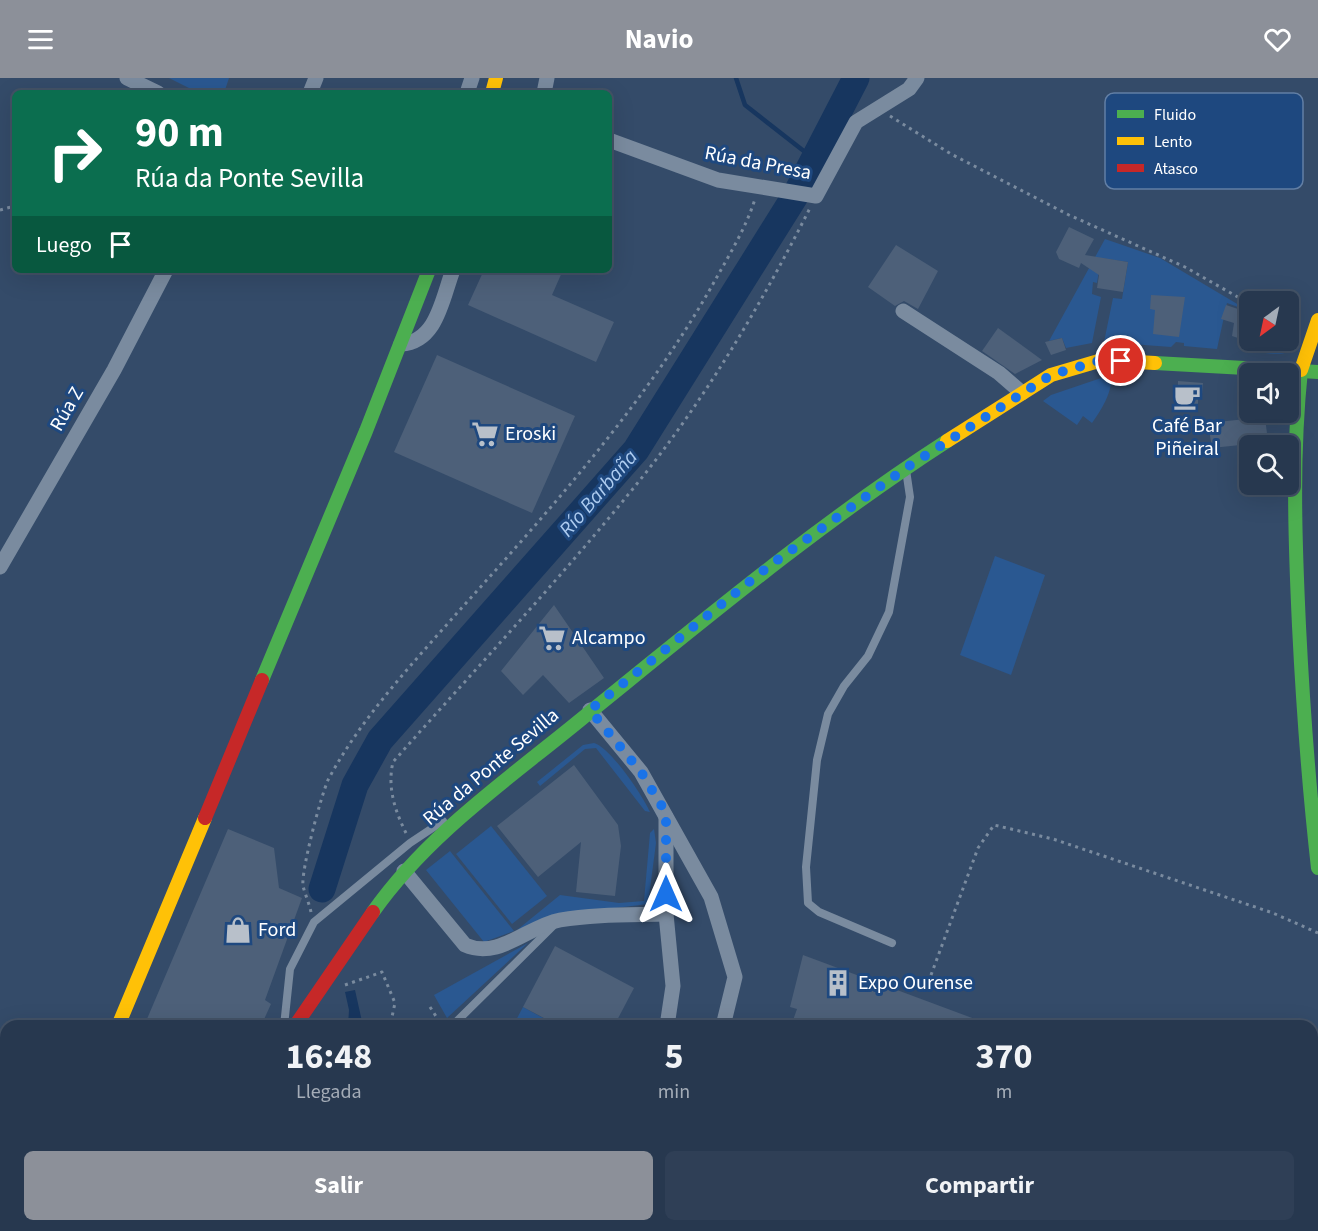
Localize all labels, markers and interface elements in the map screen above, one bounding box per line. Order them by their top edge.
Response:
text: Navio [625,20,693,59]
icon: menu [24,23,57,56]
icon: heart [1261,23,1294,56]
legend [1105,93,1303,189]
text: 90 m [135,103,224,163]
text: Fluido [1154,104,1196,126]
icon: right [36,114,114,192]
text: Lento [1154,131,1192,153]
street label: Rúa da Presa [702,139,814,187]
text: Atasco [1154,158,1198,180]
text: Rúa da Ponte Sevilla [135,159,364,198]
icon: arrive [104,228,137,261]
text: Luego [36,229,92,261]
north arrow [1239,291,1299,351]
map controls [1239,291,1299,495]
pin [1095,335,1146,386]
icon: arrive [1104,344,1137,377]
button: sound [1239,363,1299,423]
street label: Rúa Z [43,382,91,436]
cafe icon: Café Bar Piñeiral [1172,382,1202,412]
place label: Café Bar Piñeiral [1152,412,1222,463]
supermarket icon: Eroski [470,419,500,449]
place label: Eroski [505,420,556,448]
button: search [1239,435,1299,495]
water label: Río Barbaña [552,443,644,543]
supermarket icon: Alcampo [537,623,567,653]
place label: Alcampo [572,624,645,652]
street label: Rúa da Ponte Sevilla [417,702,565,832]
position arrow [634,862,698,926]
shop icon: Ford [223,915,253,945]
place label: Ford [258,916,296,944]
building icon: Expo Ourense [823,968,853,998]
place label: Expo Ourense [858,969,973,997]
text: 16:48 [285,1031,372,1082]
text: 5 [664,1031,683,1082]
text: 370 [976,1031,1033,1082]
text: Llegada [296,1078,362,1106]
text: min [658,1078,690,1106]
text: m [996,1078,1012,1106]
button: Salir [24,1151,653,1220]
button: Compartir [665,1151,1294,1220]

